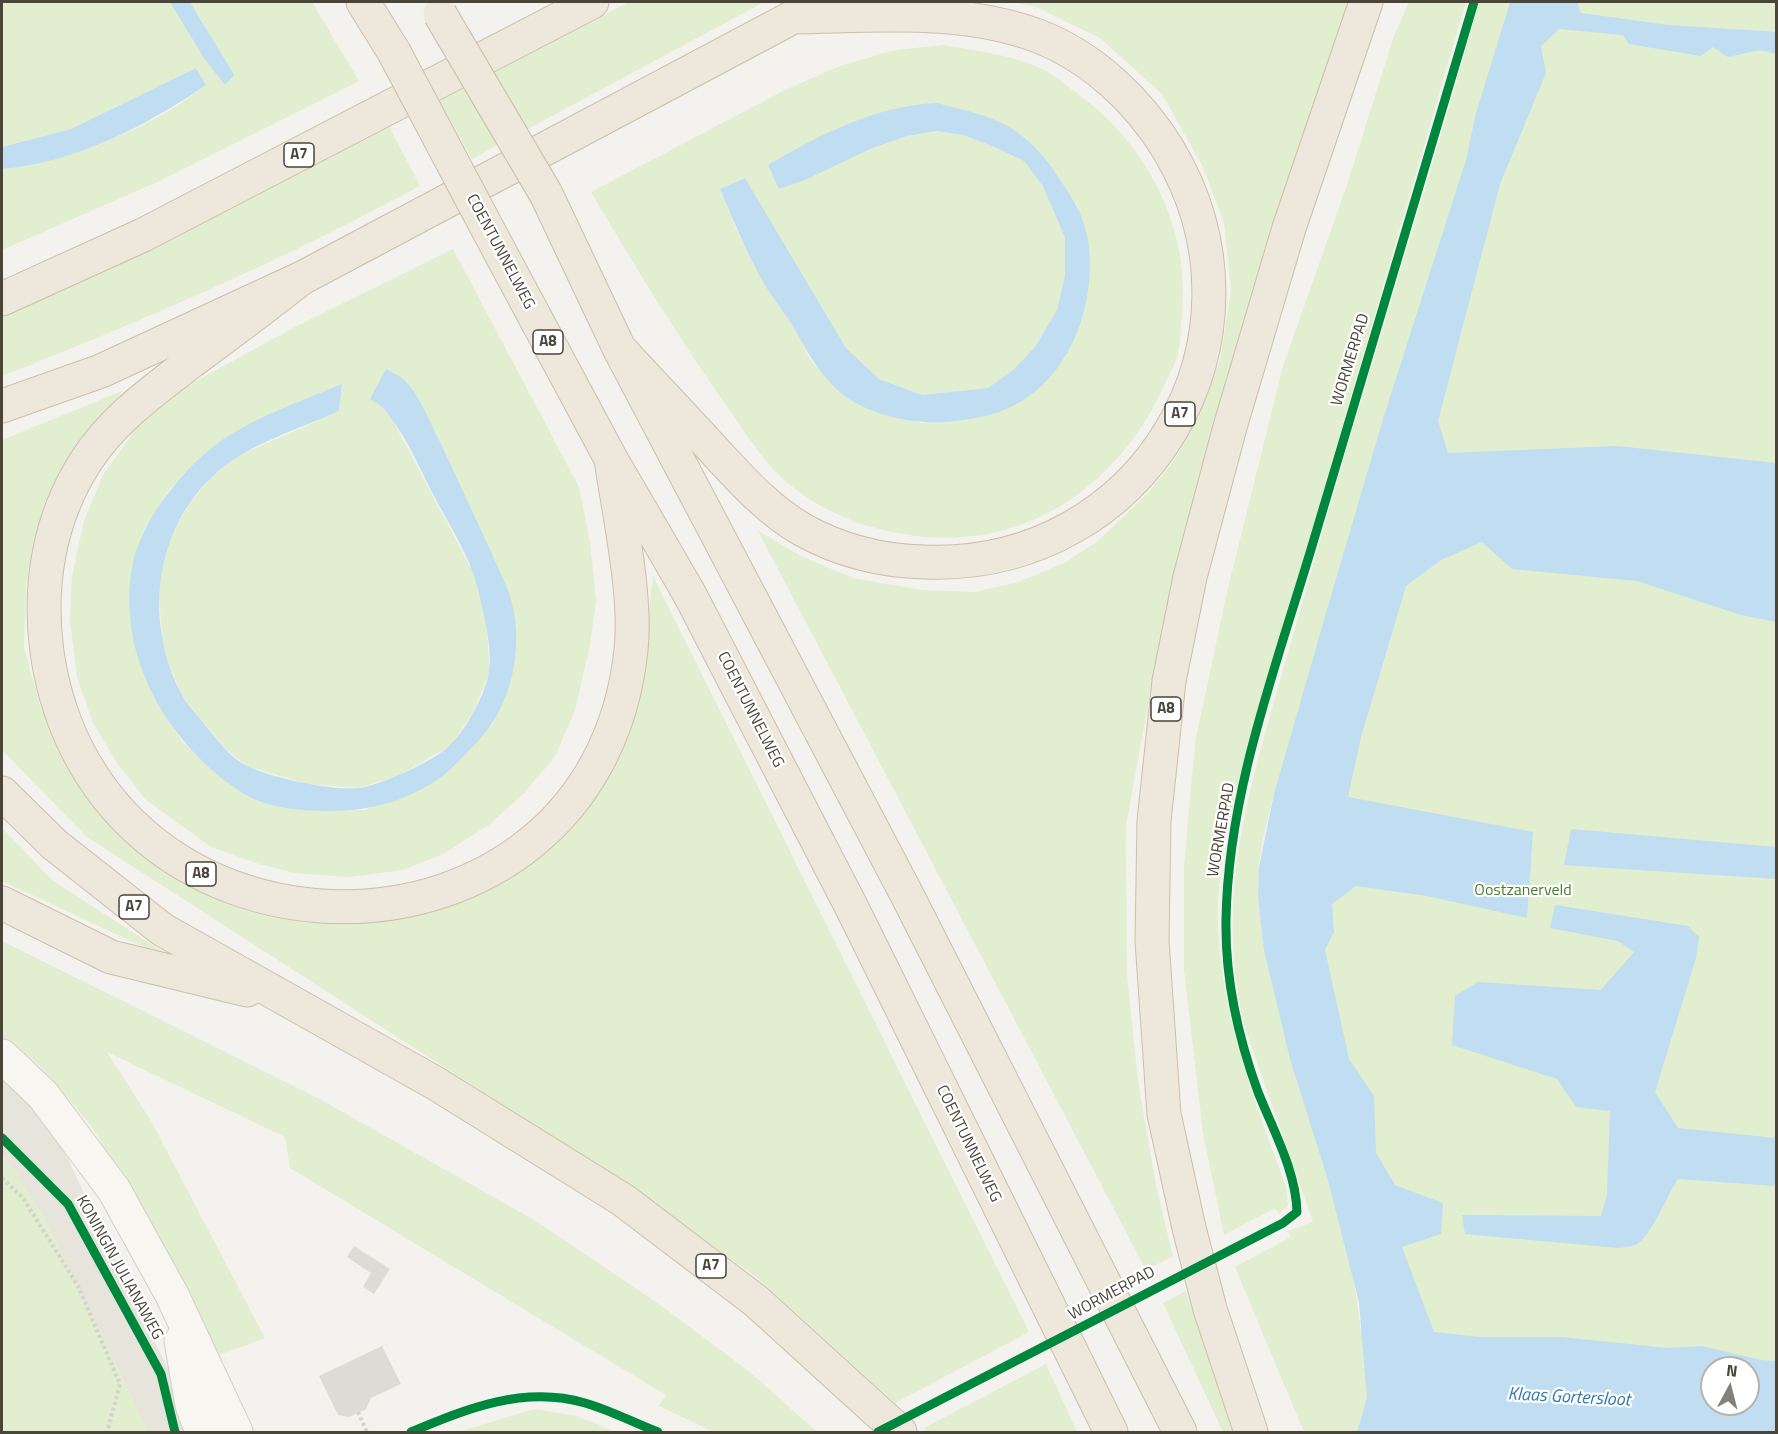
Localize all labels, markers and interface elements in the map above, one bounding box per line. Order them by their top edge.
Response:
road number: A7 [284,143,314,167]
street label: COENTUNNELWEG [462,191,538,313]
street label: WORMERPAD [1328,311,1374,409]
road number: A8 [533,330,563,354]
road number: A7 [1165,402,1195,426]
street label: COENTUNNELWEG [712,649,788,771]
road number: A8 [1151,697,1181,721]
street label: WORMERPAD [1204,781,1240,879]
road number: A8 [186,862,216,886]
park label: Oostzanerveld [1474,881,1572,901]
road number: A7 [119,895,149,919]
street label: COENTUNNELWEG [931,1082,1005,1206]
street label: KONINGIN JULIANAWEG [71,1193,167,1343]
road number: A7 [696,1254,726,1278]
street label: WORMERPAD [1065,1263,1159,1325]
north arrow [1700,1356,1760,1416]
text: N [1725,1358,1739,1383]
water label: Klaas Gortersloot [1507,1384,1631,1412]

